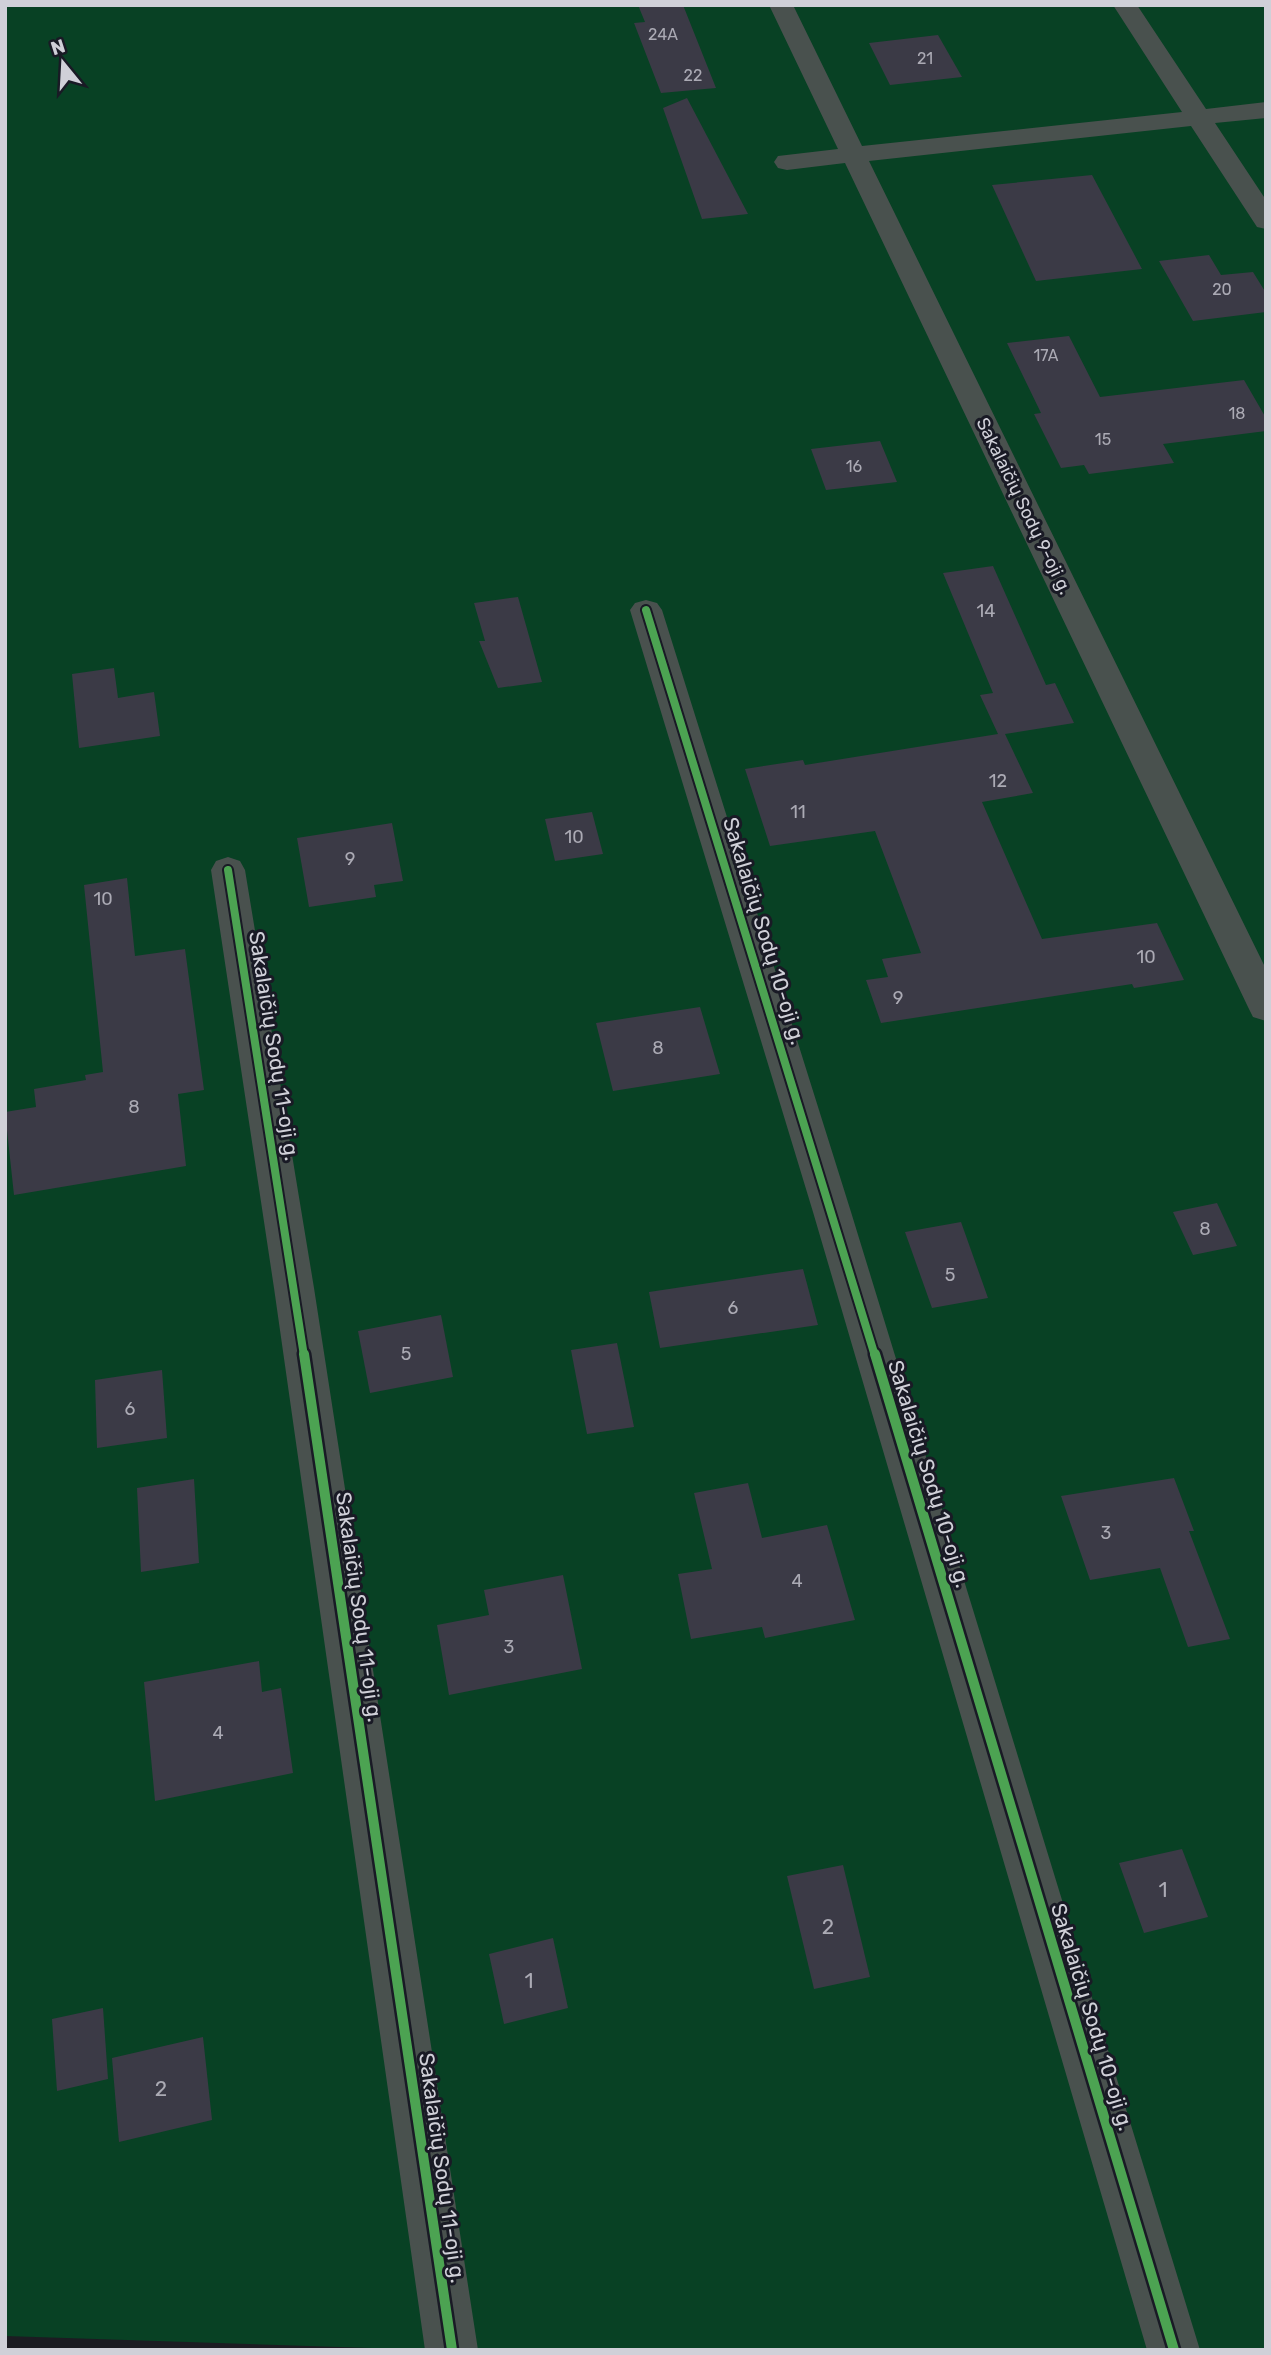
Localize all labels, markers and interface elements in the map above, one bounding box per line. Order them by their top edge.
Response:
house number: 24A [648,25,678,44]
north arrow [28,28,98,98]
text: N [48,34,68,60]
house number: 21 [917,49,933,68]
house number: 22 [684,66,702,85]
house number: 20 [1212,280,1232,299]
house number: 17A [1034,346,1059,365]
house number: 18 [1228,404,1246,423]
street label: Sakalaičių Sodų 9-oji g. [972,414,1076,598]
house number: 15 [1095,430,1111,449]
house number: 16 [846,457,863,476]
house number: 14 [977,600,995,622]
house number: 12 [989,770,1007,792]
house number: 11 [790,801,806,823]
street label: Sakalaičių Sodų 10-oji g. [718,814,811,1048]
house number: 10 [564,826,584,848]
house number: 9 [345,848,355,870]
house number: 10 [93,888,113,910]
street label: Sakalaičių Sodų 11-oji g. [244,929,305,1162]
house number: 10 [1136,946,1156,968]
house number: 9 [893,987,903,1009]
house number: 8 [652,1037,664,1059]
house number: 8 [128,1096,140,1118]
house number: 8 [1199,1218,1211,1240]
house number: 5 [945,1264,955,1286]
house number: 6 [728,1297,739,1319]
house number: 5 [401,1343,411,1365]
street label: Sakalaičių Sodų 10-oji g. [883,1357,976,1591]
house number: 6 [125,1398,136,1420]
street label: Sakalaičių Sodų 11-oji g. [331,1490,388,1724]
house number: 3 [1101,1522,1111,1544]
house number: 4 [791,1570,803,1592]
house number: 3 [504,1636,514,1658]
house number: 4 [212,1722,224,1744]
house number: 1 [1159,1877,1168,1902]
street label: Sakalaičių Sodų 10-oji g. [1046,1900,1139,2134]
house number: 2 [822,1914,834,1939]
house number: 1 [525,1968,534,1993]
street label: Sakalaičių Sodų 11-oji g. [414,2051,471,2285]
house number: 2 [155,2076,167,2101]

